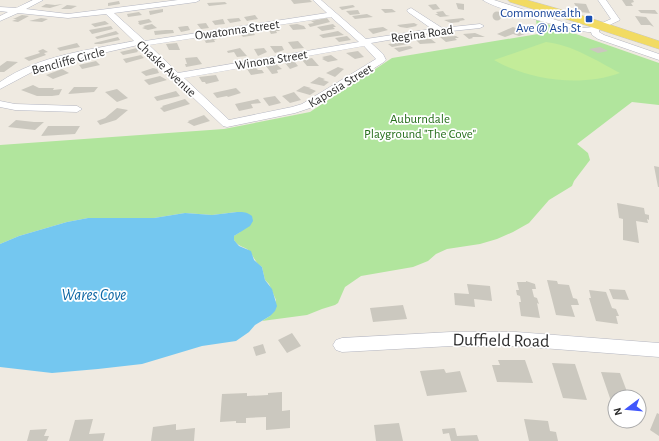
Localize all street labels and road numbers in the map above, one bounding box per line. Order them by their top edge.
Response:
street label: Owatonna Street [194,18,280,43]
street label: Regina Road [390,24,454,45]
street label: Chaske Avenue [134,38,198,100]
street label: Bencliffe Circle [30,45,106,77]
street label: Winona Street [234,48,308,73]
street label: Kaposia Street [306,62,375,111]
street label: Duffield Road [452,331,550,351]

